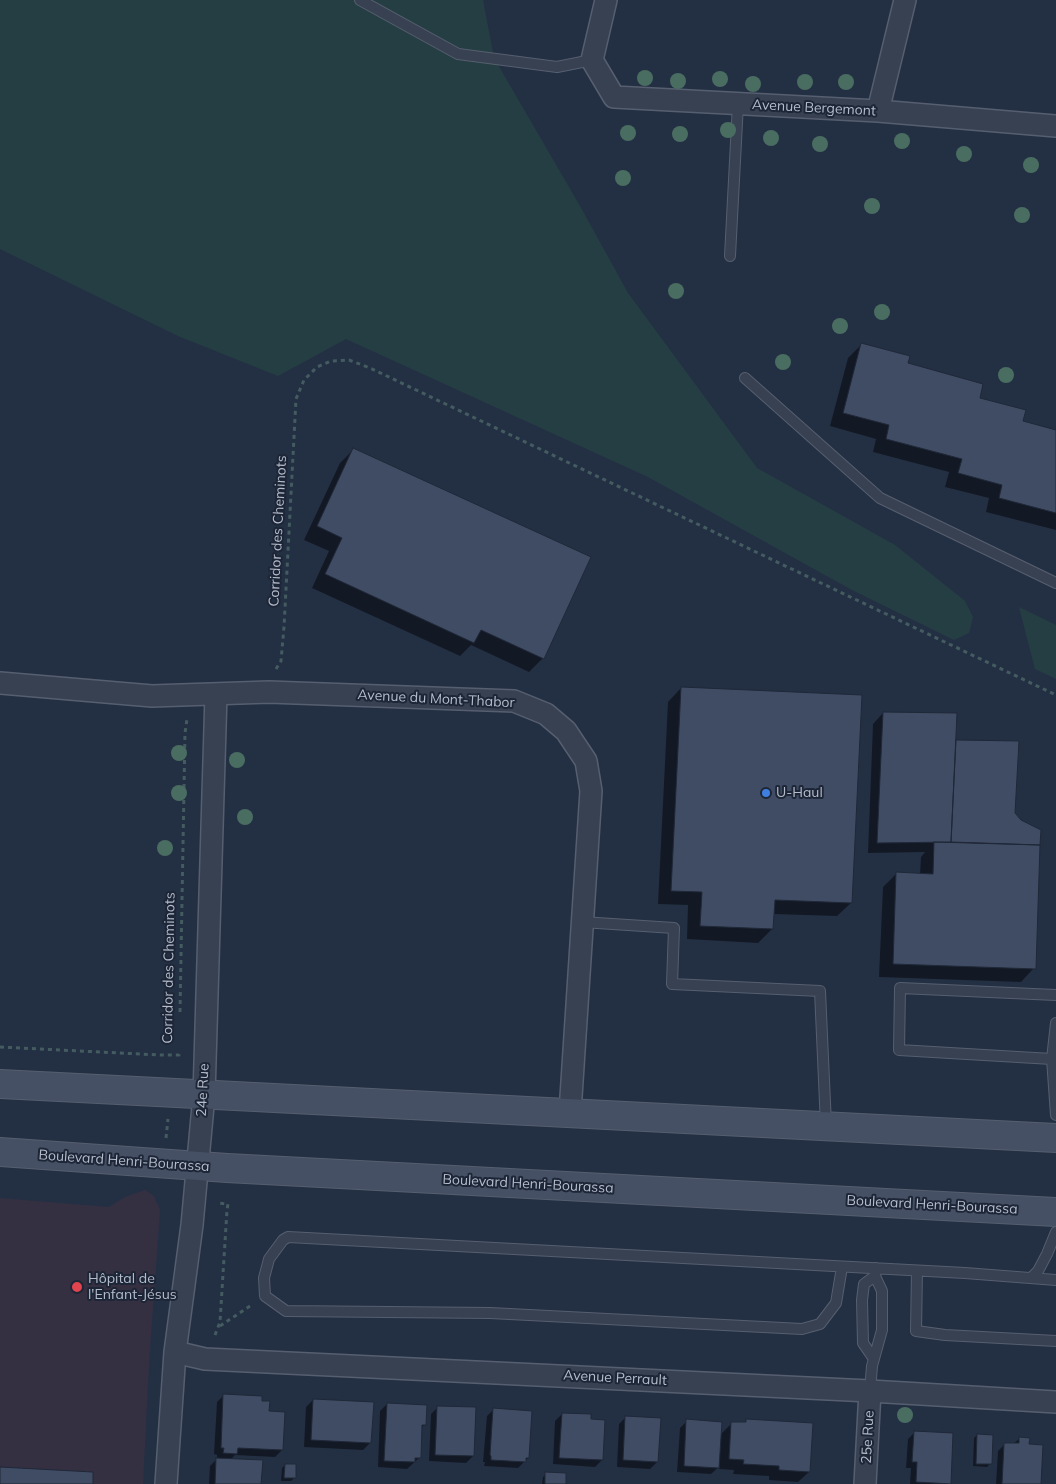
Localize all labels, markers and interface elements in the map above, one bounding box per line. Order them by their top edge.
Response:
street label: Avenue Bergemont [752,96,876,120]
street label: Corridor des Cheminots [266,455,290,607]
street label: Avenue du Mont-Thabor [357,686,515,712]
place label: U-Haul [776,785,823,801]
marker: U-Haul [760,787,772,799]
street label: Corridor des Cheminots [159,892,179,1044]
street label: 24e Rue [193,1063,213,1117]
street label: Boulevard Henri-Bourassa [38,1147,210,1175]
street label: Boulevard Henri-Bourassa [442,1171,614,1197]
street label: Boulevard Henri-Bourassa [846,1192,1018,1218]
place label: Hôpital de l'Enfant-Jésus [88,1271,177,1304]
marker: Hôpital de l'Enfant-Jésus [70,1280,84,1294]
street label: Avenue Perrault [563,1367,667,1389]
street label: 25e Rue [858,1410,878,1464]

